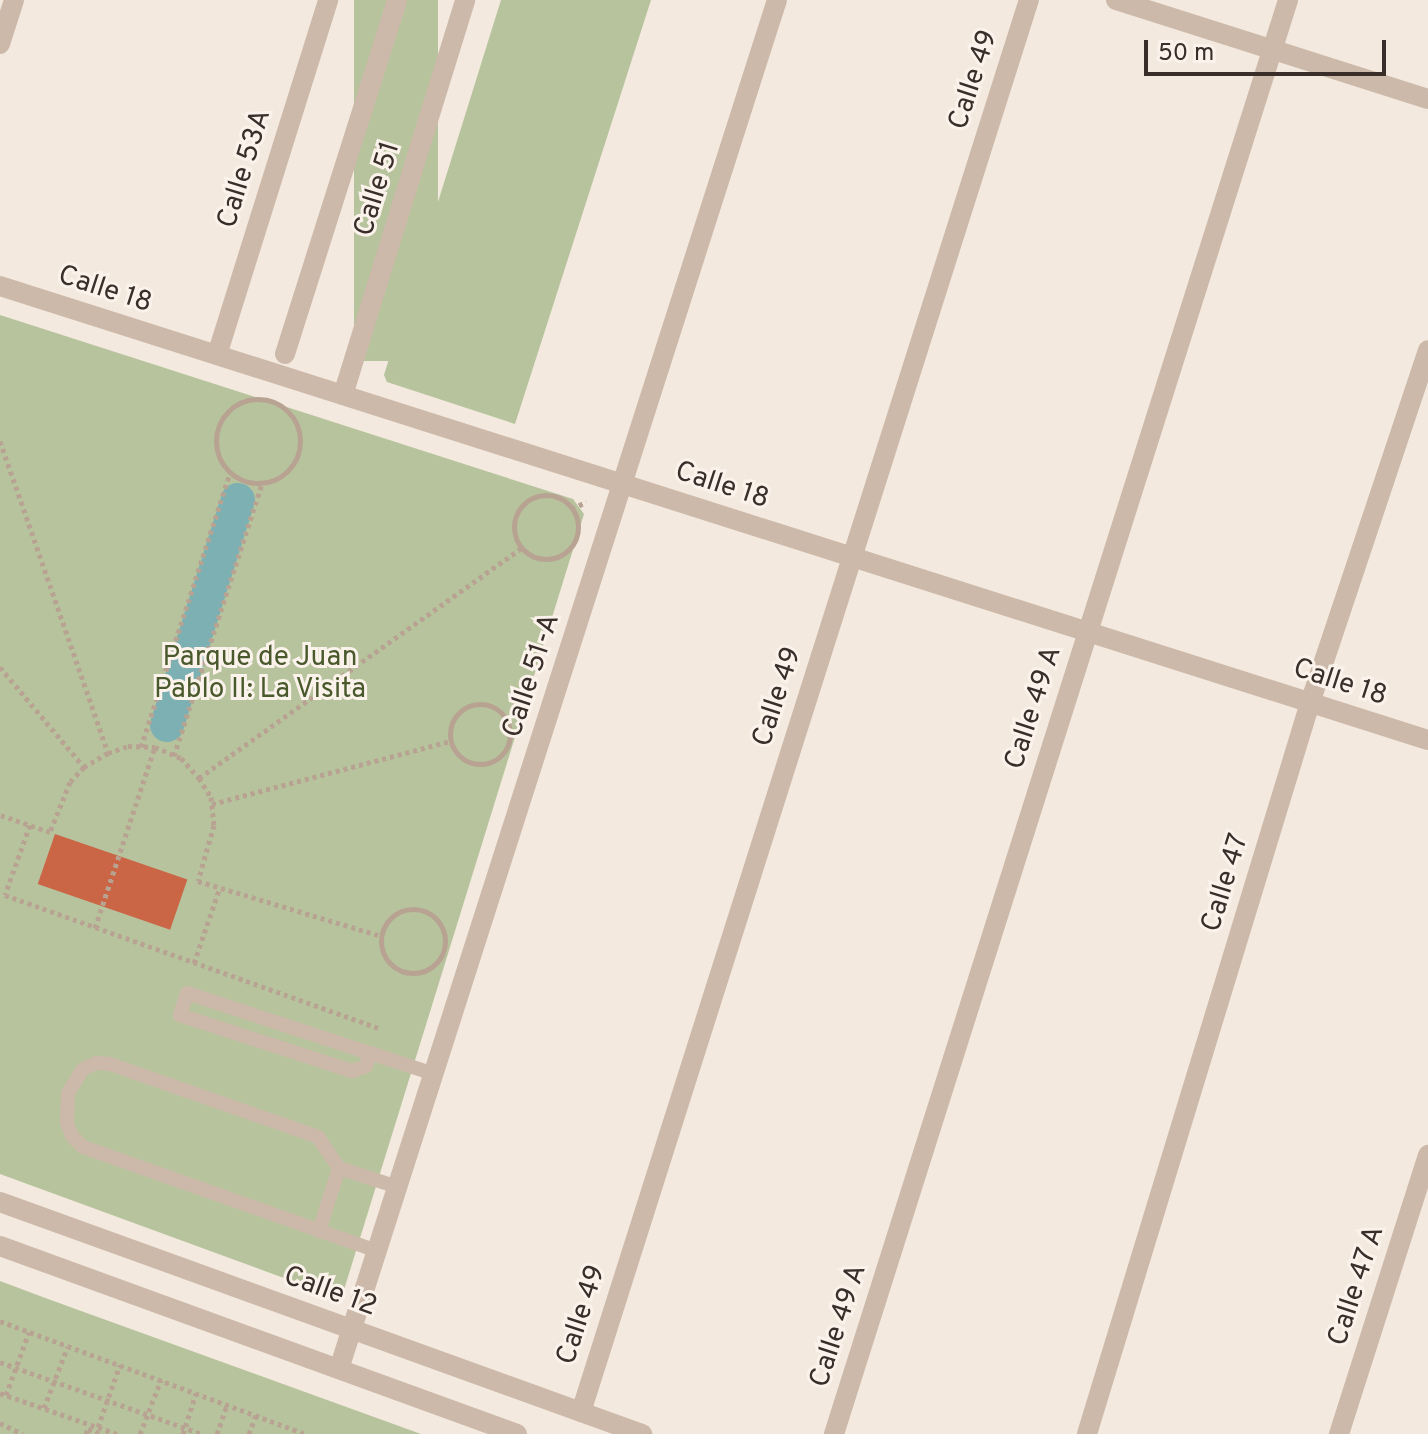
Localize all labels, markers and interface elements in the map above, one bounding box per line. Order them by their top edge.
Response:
scale bar [1148,24,1390,74]
street label: Calle 49 [942,26,1006,134]
text: 50 m [1158,39,1214,69]
street label: Calle 53A [211,106,279,232]
street label: Calle 51 [348,138,408,240]
street label: Calle 18 [54,259,156,321]
street label: Calle 18 [671,455,773,517]
street label: Calle 51-A [496,610,568,742]
park label: Parque de Juan Pablo II: La Visita [153,641,367,707]
street label: Calle 49 A [998,642,1070,774]
street label: Calle 49 [746,643,810,751]
street label: Calle 18 [1289,652,1391,714]
street label: Calle 47 [1195,830,1257,936]
street label: Calle 47 A [1321,1221,1393,1351]
street label: Calle 12 [279,1260,381,1324]
street label: Calle 49 A [803,1260,875,1392]
street label: Calle 49 [550,1261,614,1369]

